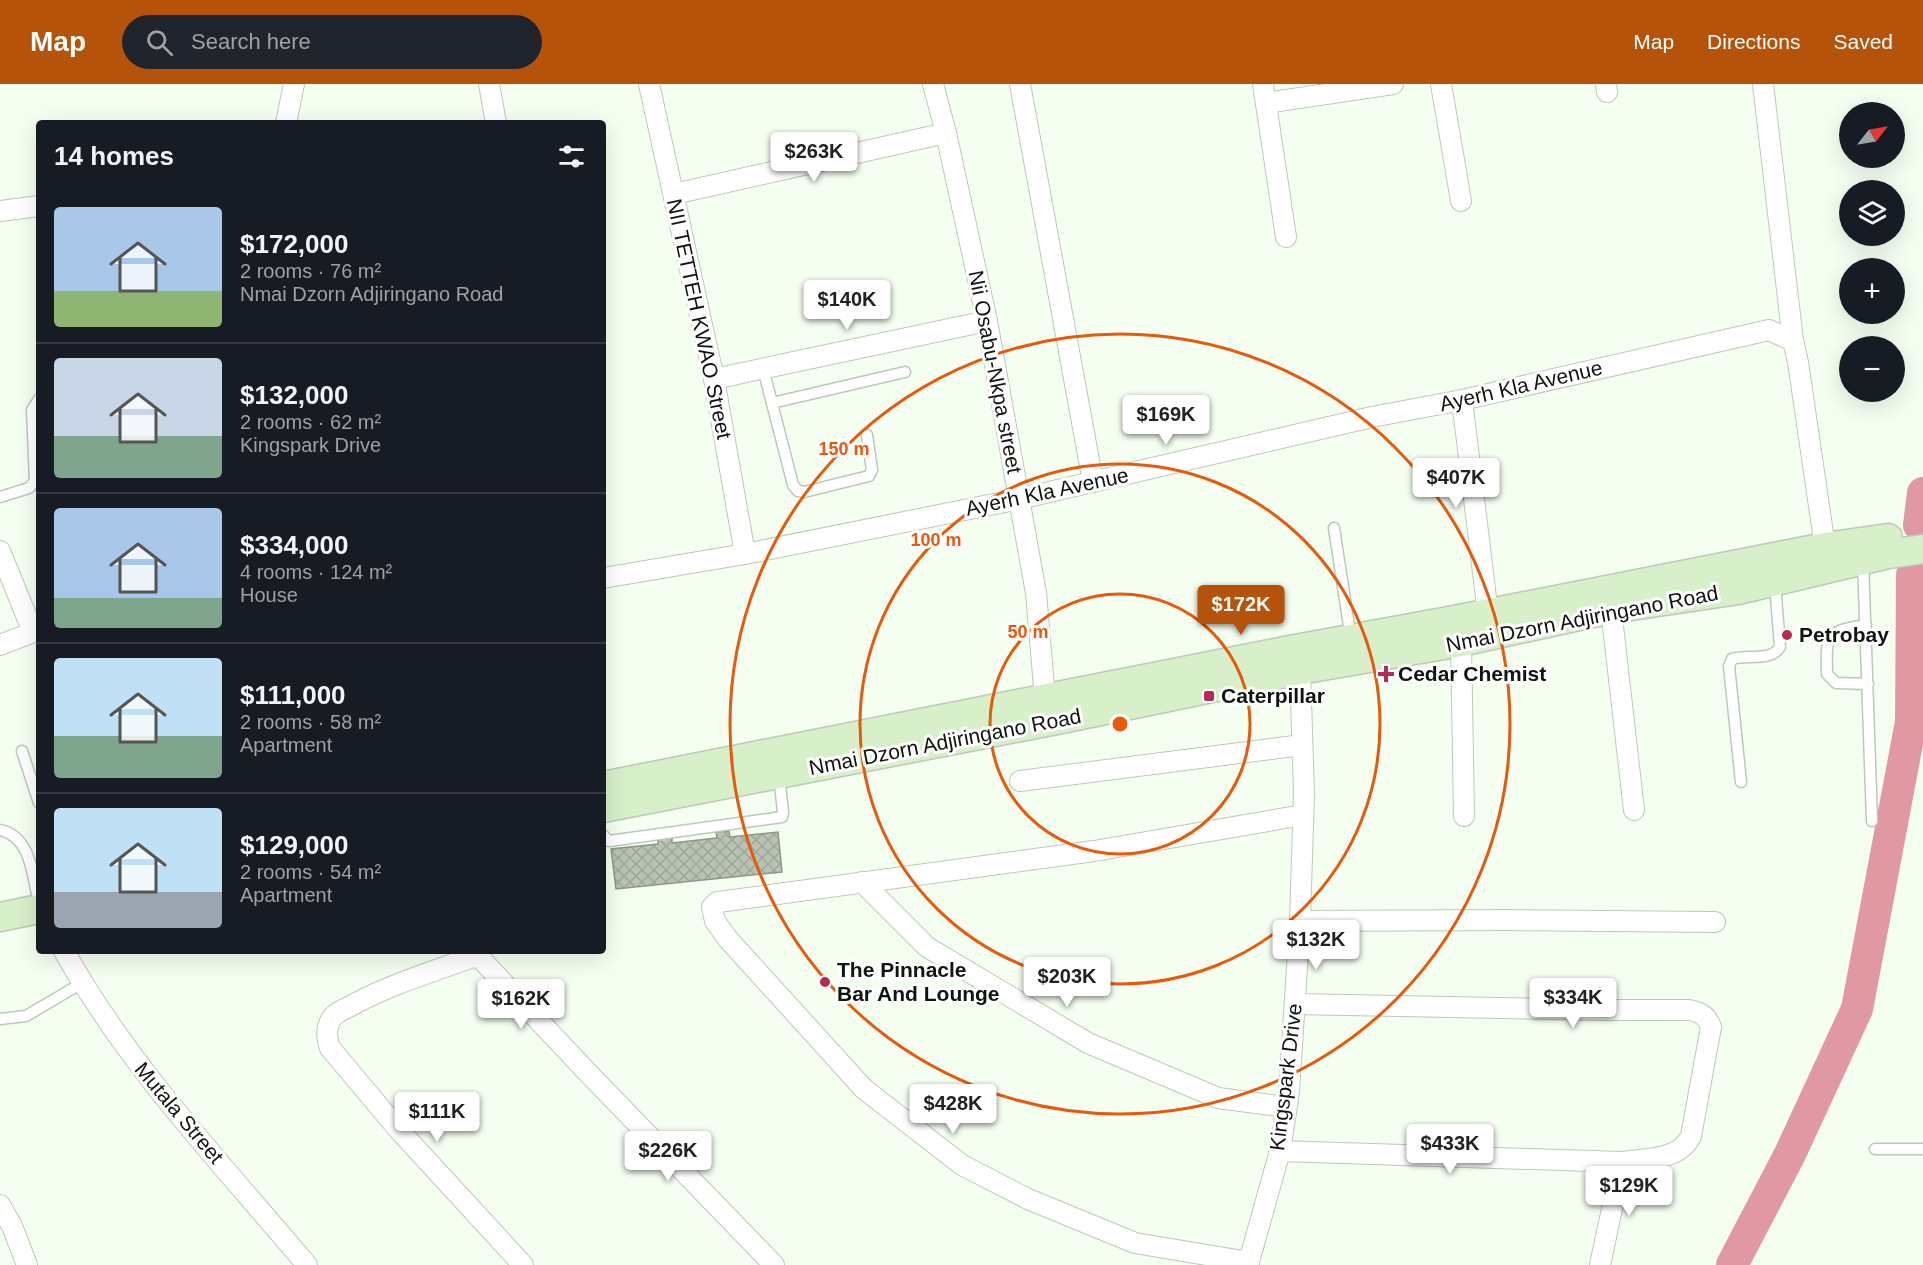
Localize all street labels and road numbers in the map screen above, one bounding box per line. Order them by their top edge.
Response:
street label: NII TETTEH KWAO Street [663,197,736,441]
street label: Nii Osabu-Nkpa street [964,268,1027,476]
street label: Ayerh Kla Avenue [1437,356,1604,415]
street label: Ayerh Kla Avenue [963,463,1131,520]
street label: Nmai Dzorn Adjiringano Road [1444,581,1720,656]
street label: Nmai Dzorn Adjiringano Road [807,704,1083,779]
street label: Kingspark Drive [1265,1002,1306,1152]
street label: Mutala Street [130,1057,228,1168]

